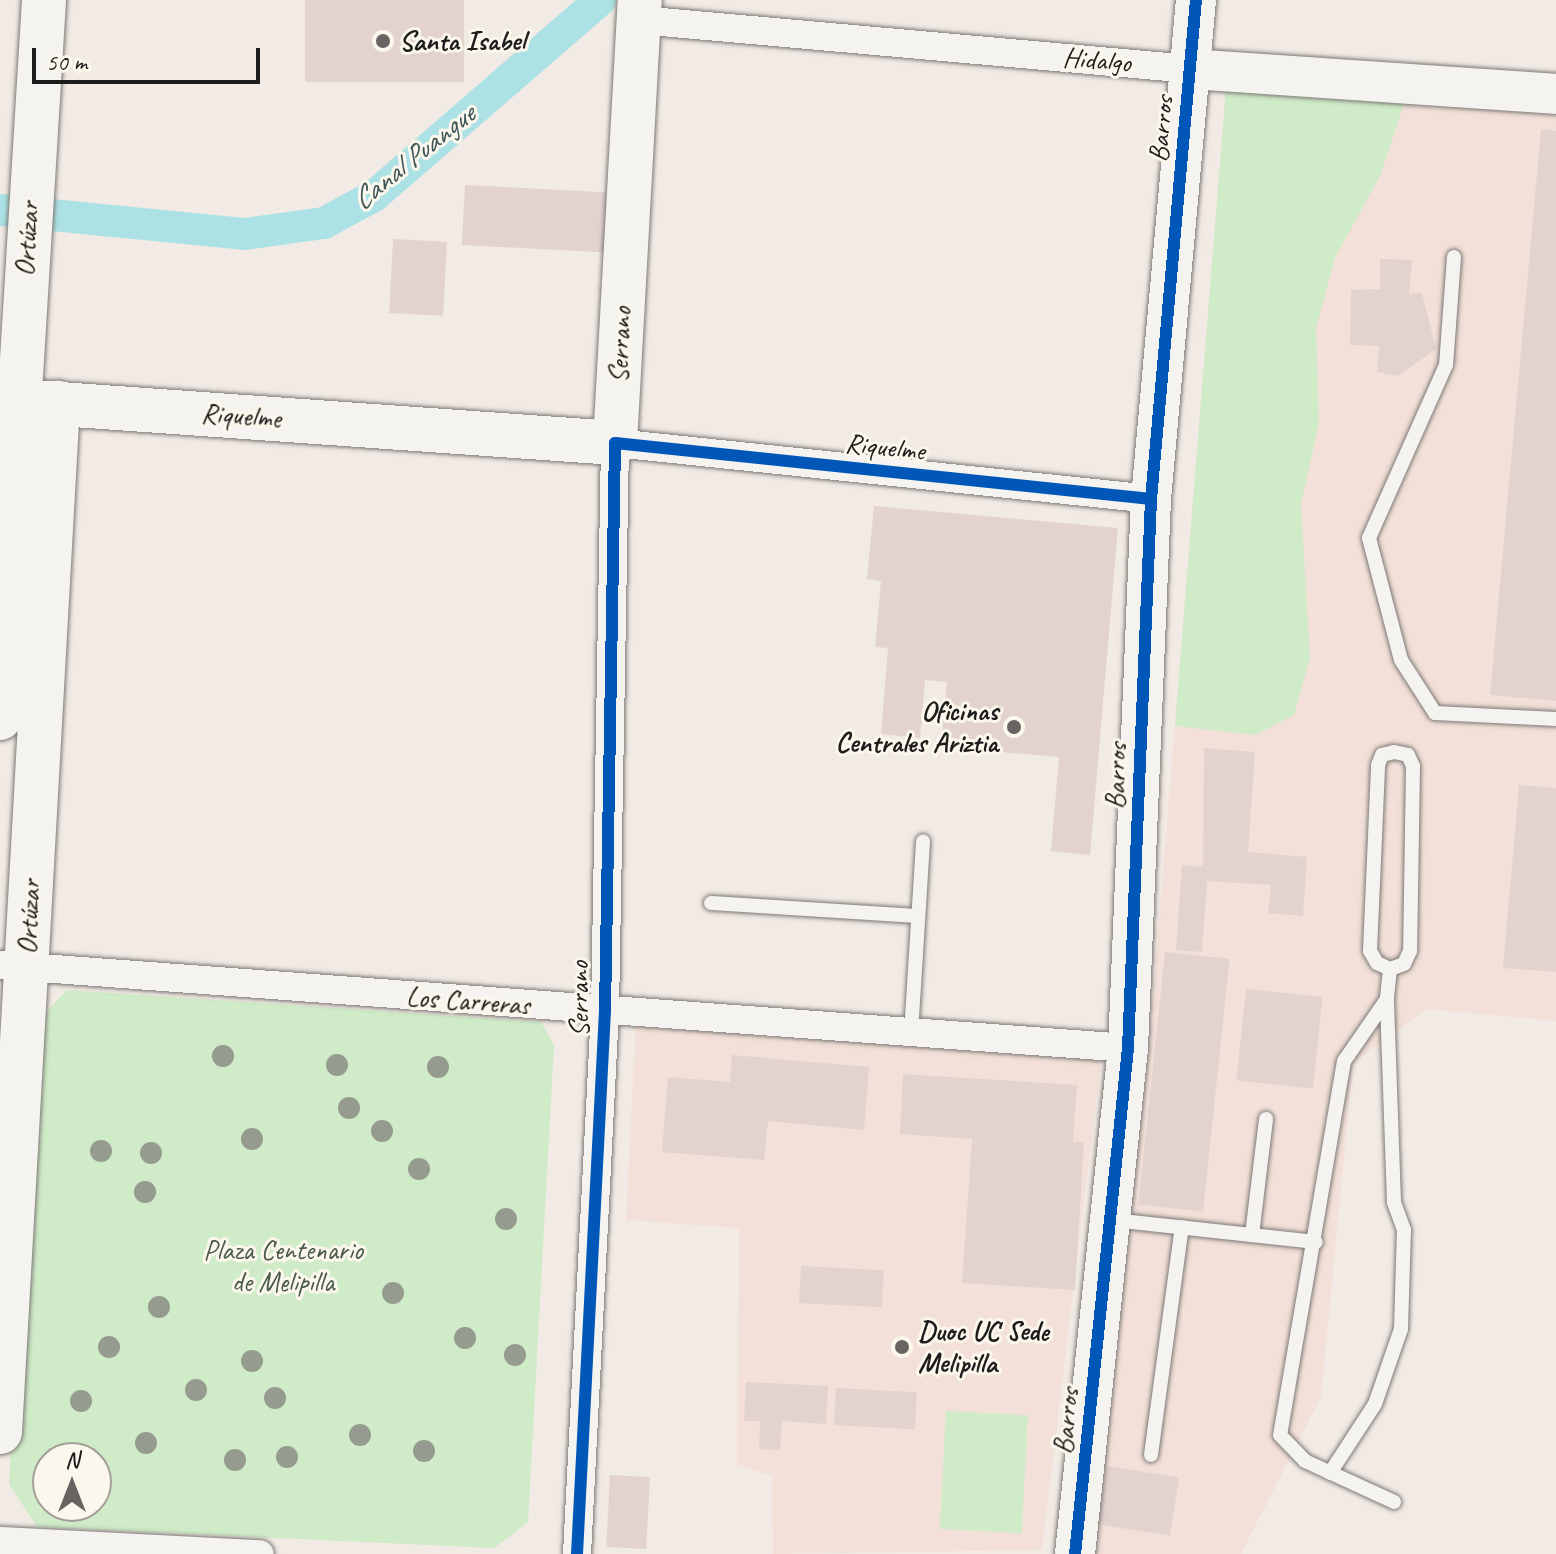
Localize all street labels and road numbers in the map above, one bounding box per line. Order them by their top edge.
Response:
street label: Hidalgo [1062,40,1132,80]
street label: Barros [1141,94,1181,164]
street label: Ortúzar [8,201,46,277]
street label: Serrano [601,306,639,384]
street label: Riquelme [200,396,282,436]
street label: Riquelme [844,426,926,468]
street label: Barros [1098,742,1134,810]
street label: Ortúzar [10,879,48,955]
street label: Serrano [562,961,596,1037]
street label: Los Carreras [405,980,531,1022]
street label: Barros [1046,1386,1086,1456]

